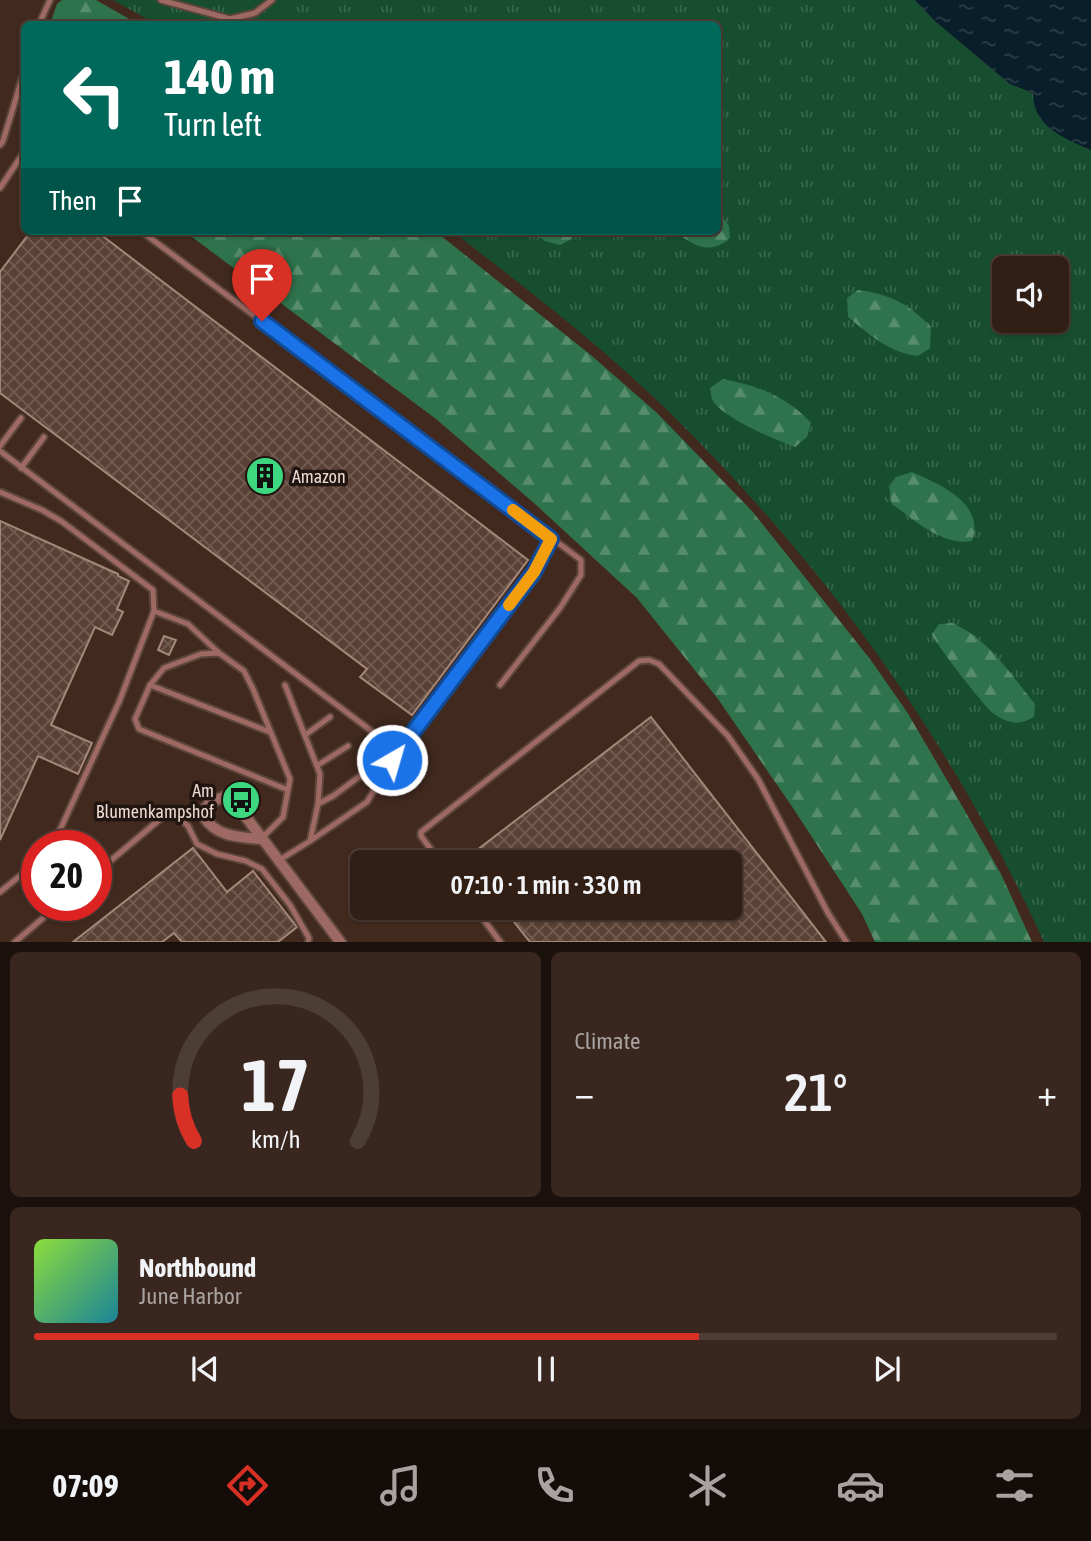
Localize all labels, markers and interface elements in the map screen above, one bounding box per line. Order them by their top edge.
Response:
text: 140 m [164,48,275,104]
icon: left [49,49,140,140]
text: Turn left [164,106,262,143]
icon: arrive [111,182,149,220]
text: Then [49,186,97,216]
pin [232,249,292,321]
map controls [992,256,1069,333]
button: sound [992,256,1069,333]
icon: arrive [243,260,281,298]
building icon: Amazon [244,455,286,497]
place label: Amazon [292,466,346,487]
position arrow [355,723,429,797]
bus stop icon: Am Blumenkampshof [220,779,262,821]
place label: Am Blumenkampshof [96,780,214,822]
speed limit sign: 20 [21,830,112,921]
text: 07:10 · 1 min · 330 m [451,870,641,900]
text: Climate [575,1028,640,1054]
text: 17 [241,1043,309,1126]
text: 21° [784,1062,847,1122]
text: − [575,1071,594,1114]
text: + [1037,1071,1057,1114]
text: km/h [250,1124,300,1152]
text: Northbound [139,1253,256,1283]
text: June Harbor [139,1283,242,1309]
icon: previous [186,1350,224,1388]
icon: pause [527,1350,565,1388]
icon: next [868,1350,906,1388]
icon: directions [223,1461,272,1510]
icon: music [376,1461,425,1510]
icon: phone [530,1461,579,1510]
icon: climate [683,1461,732,1510]
icon: car [836,1461,885,1510]
icon: filters [990,1461,1039,1510]
text: 07:09 [52,1467,119,1504]

